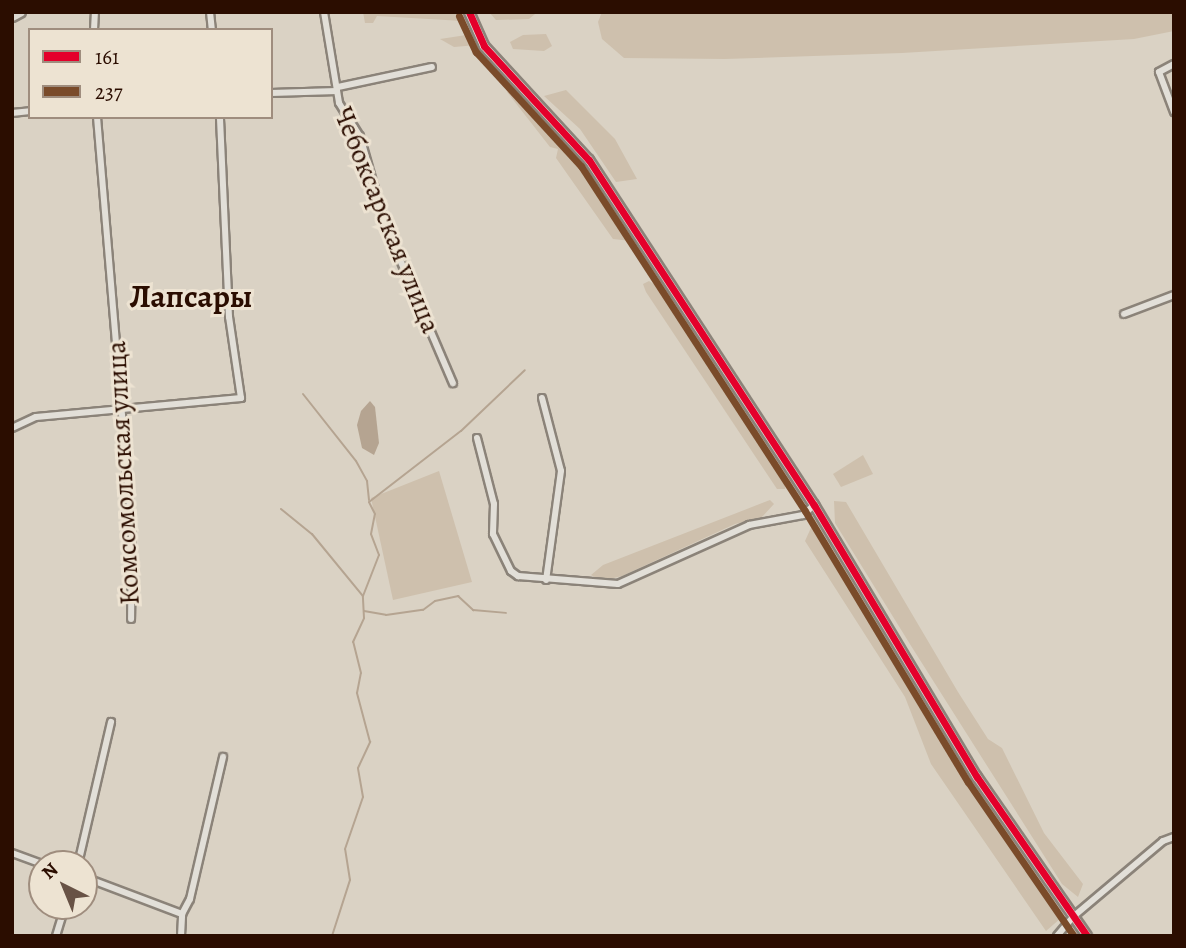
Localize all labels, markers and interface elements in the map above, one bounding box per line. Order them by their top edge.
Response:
legend [28,28,273,119]
text: 161 [95,43,119,71]
text: 237 [95,78,123,106]
street label: Чебоксарская улица [326,102,448,338]
district label: Лапсары [130,277,252,315]
street label: Комсомольская улица [99,340,147,606]
north arrow [28,850,98,920]
text: N [36,857,64,885]

